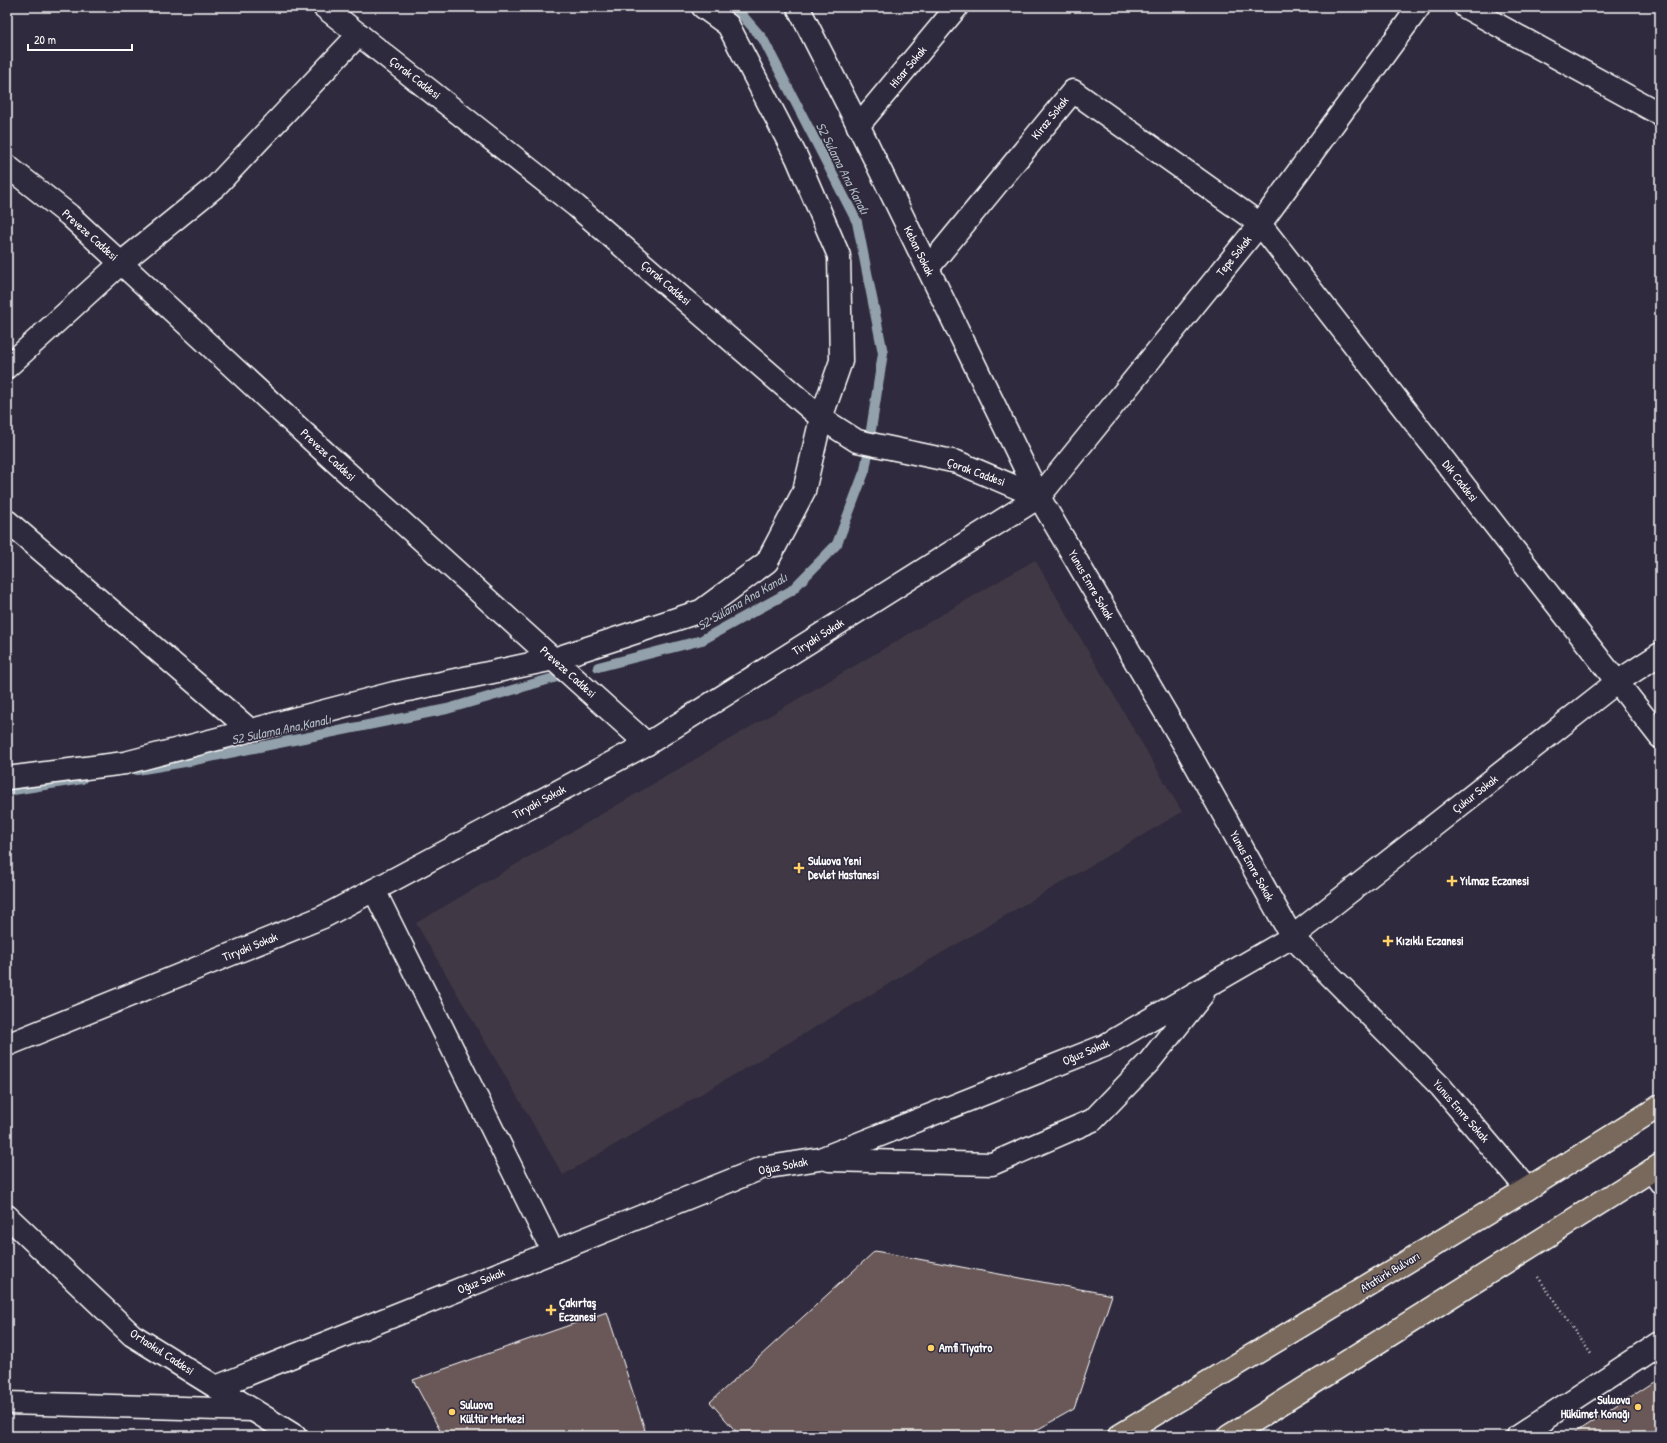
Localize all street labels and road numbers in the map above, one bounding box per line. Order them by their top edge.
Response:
street label: Hisar Sokak [885,42,930,91]
street label: Çorak Caddesi [386,52,445,103]
street label: Kiraz Sokak [1027,92,1072,143]
street label: Preveze Caddesi [59,205,122,264]
street label: Keban Sokak [900,223,939,279]
street label: Tepe Sokak [1212,232,1255,280]
street label: Çorak Caddesi [638,256,695,309]
street label: Preveze Caddesi [297,424,360,485]
street label: Çorak Caddesi [945,453,1008,490]
street label: Dik Caddesi [1439,456,1482,505]
street label: Yunus Emre Sokak [1064,547,1118,623]
street label: Tiryaki Sokak [789,614,847,659]
street label: Preveze Caddesi [537,642,600,701]
street label: Çukur Sokak [1448,770,1501,817]
street label: Tiryaki Sokak [509,780,568,823]
street label: Yunus Emre Sokak [1226,827,1279,904]
street label: Tiryaki Sokak [220,928,280,965]
street label: Oğuz Sokak [1060,1034,1112,1069]
street label: Yunus Emre Sokak [1429,1076,1493,1146]
street label: Oğuz Sokak [757,1152,809,1179]
street label: Atatürk Bulvarı [1357,1247,1423,1296]
street label: Oğuz Sokak [455,1263,507,1298]
street label: Ortaokul Caddesi [127,1324,198,1379]

